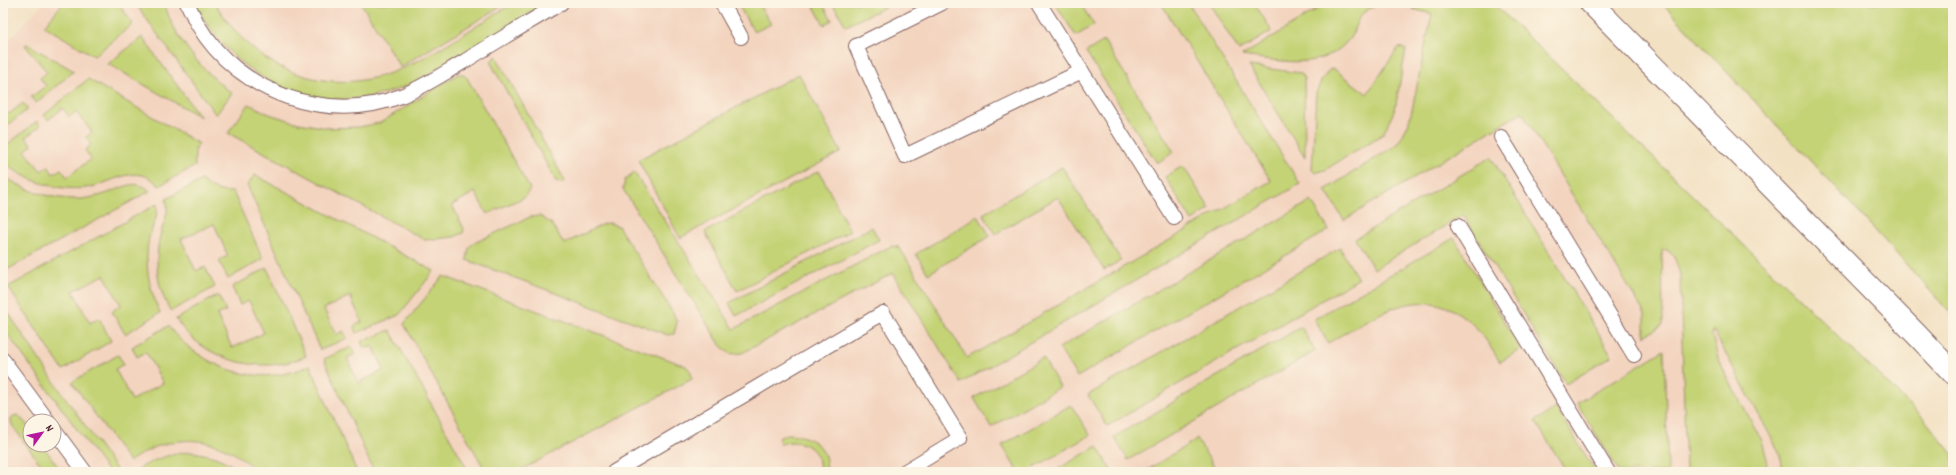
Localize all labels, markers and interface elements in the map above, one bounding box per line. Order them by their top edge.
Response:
north arrow [22,413,62,453]
text: N [41,422,57,436]

